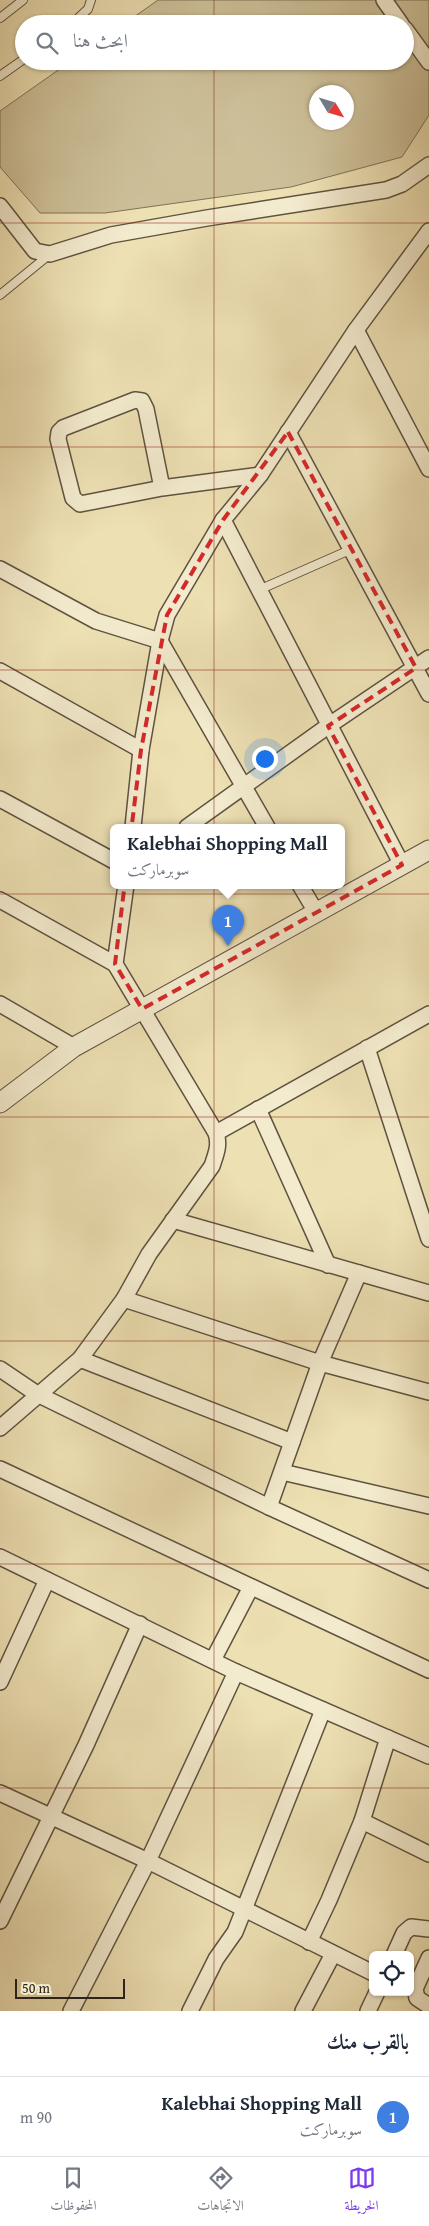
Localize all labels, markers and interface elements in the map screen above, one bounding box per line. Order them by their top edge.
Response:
search box [15,15,414,70]
text: ابحث هنا [73,26,128,54]
icon: search [33,29,61,57]
north arrow [309,85,354,130]
your location [252,746,278,772]
popup [110,824,345,889]
text: Kalebhai Shopping Mall [127,829,328,857]
text: سوبرماركت [127,857,189,881]
pin: 1 [212,905,244,946]
map controls [369,1951,414,1996]
button: locate [369,1951,414,1996]
scale bar [15,1976,125,1999]
text: 50 m [22,1978,50,1998]
text: بالقرب منك [327,2026,409,2057]
text: Kalebhai Shopping Mall [161,2089,362,2117]
text: 90 m [20,2105,52,2129]
text: 1 [389,2105,397,2129]
text: سوبرماركت [300,2117,362,2141]
tab: المحفوظات [50,2164,97,2219]
tab: الاتجاهات [197,2164,244,2219]
tab: الخريطة [345,2164,379,2219]

